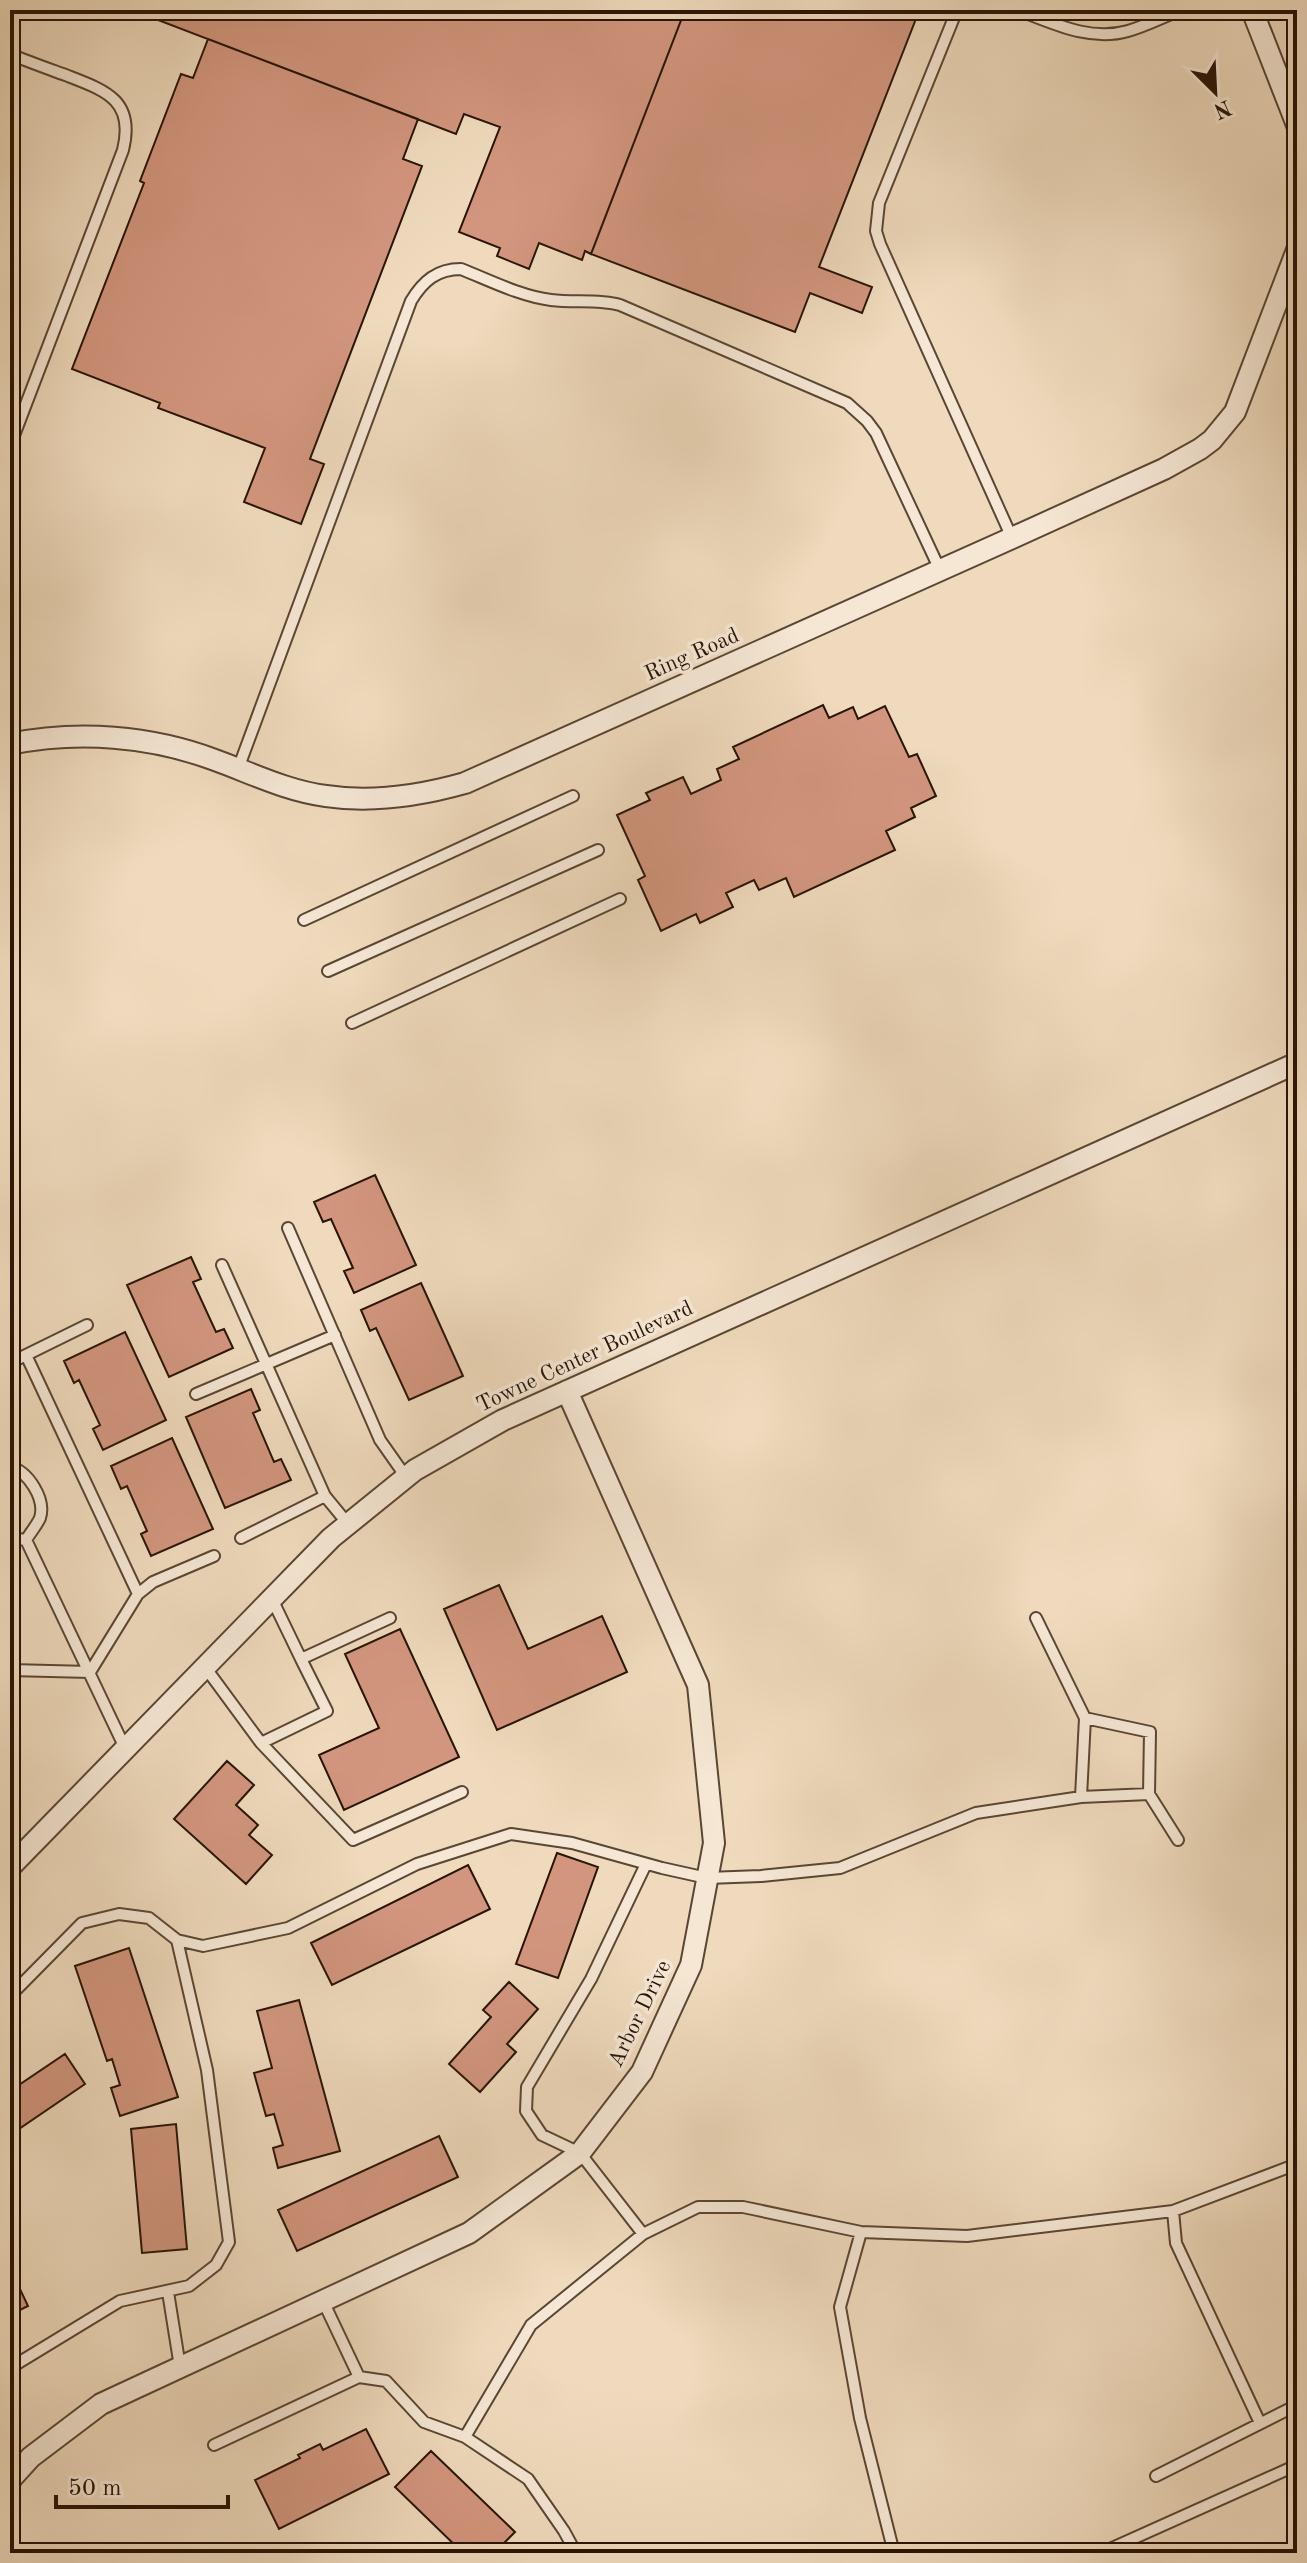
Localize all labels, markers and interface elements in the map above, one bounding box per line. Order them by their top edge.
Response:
north arrow [1175,52,1255,132]
text: N [1210,95,1234,122]
street label: Ring Road [642,624,742,686]
street label: Towne Center Boulevard [473,1297,697,1417]
street label: Arbor Drive [605,1957,675,2071]
scale bar [56,2459,228,2509]
text: 50 m [68,2477,122,2501]

